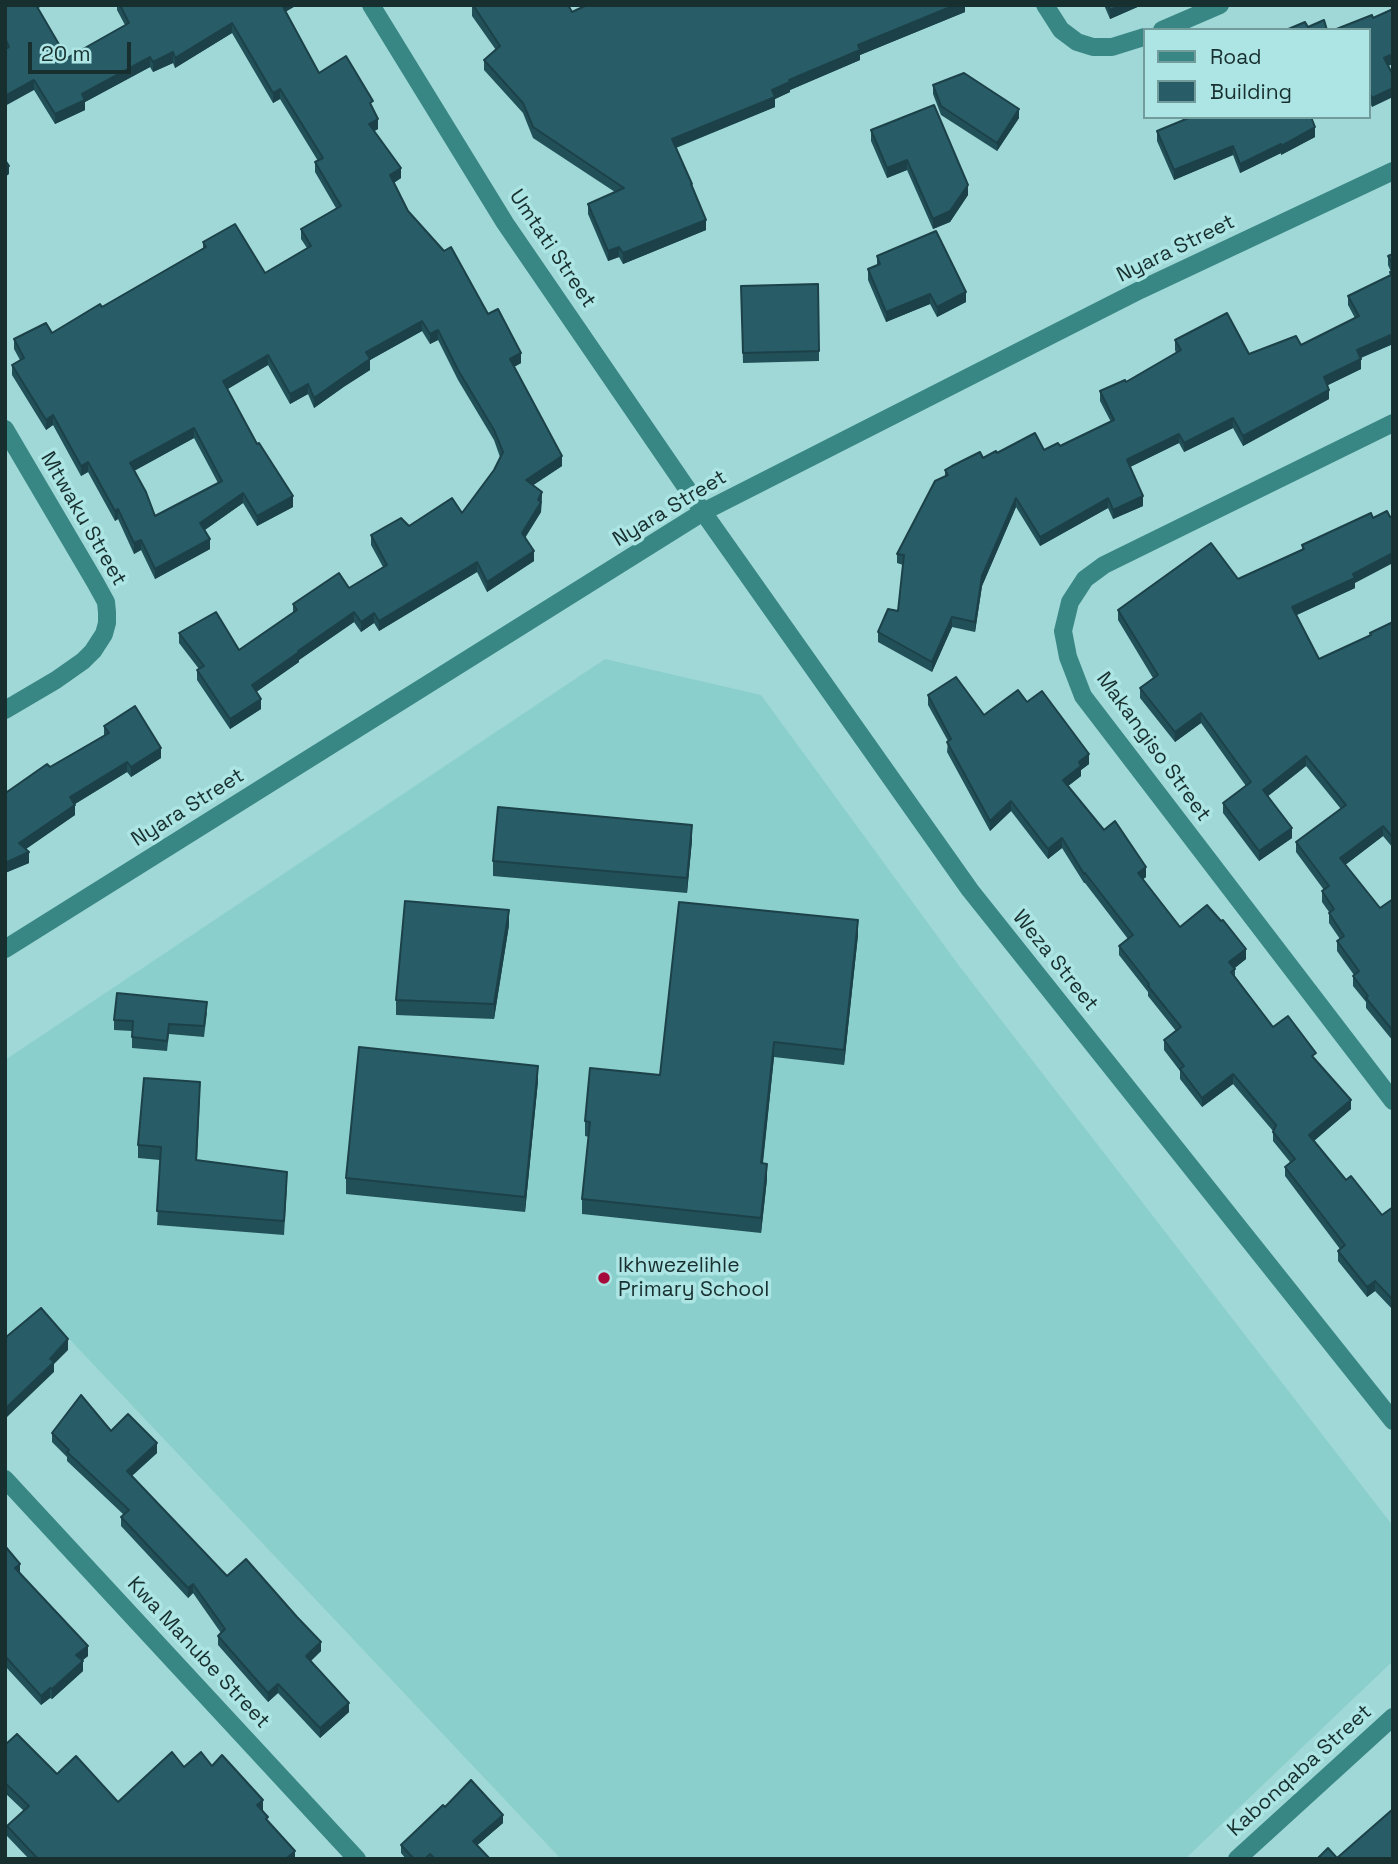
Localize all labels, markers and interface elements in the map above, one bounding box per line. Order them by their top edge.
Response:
scale bar [32,28,135,72]
legend [1142,28,1370,119]
text: 20 m [41,40,91,67]
text: Road [1210,43,1262,70]
text: Building [1210,78,1292,105]
street label: Umtati Street [503,185,601,313]
street label: Nyara Street [1113,210,1239,288]
street label: Mtwaku Street [35,448,131,590]
street label: Nyara Street [609,465,731,553]
street label: Makangiso Street [1090,667,1216,827]
street label: Nyara Street [127,763,249,853]
street label: Weza Street [1007,905,1103,1017]
place label: Ikhwezelihle Primary School [618,1253,769,1303]
marker: Ikhwezelihle Primary School [596,1270,612,1286]
street label: Kwa Manube Street [121,1572,275,1734]
street label: Kabonqaba Street [1223,1700,1377,1842]

